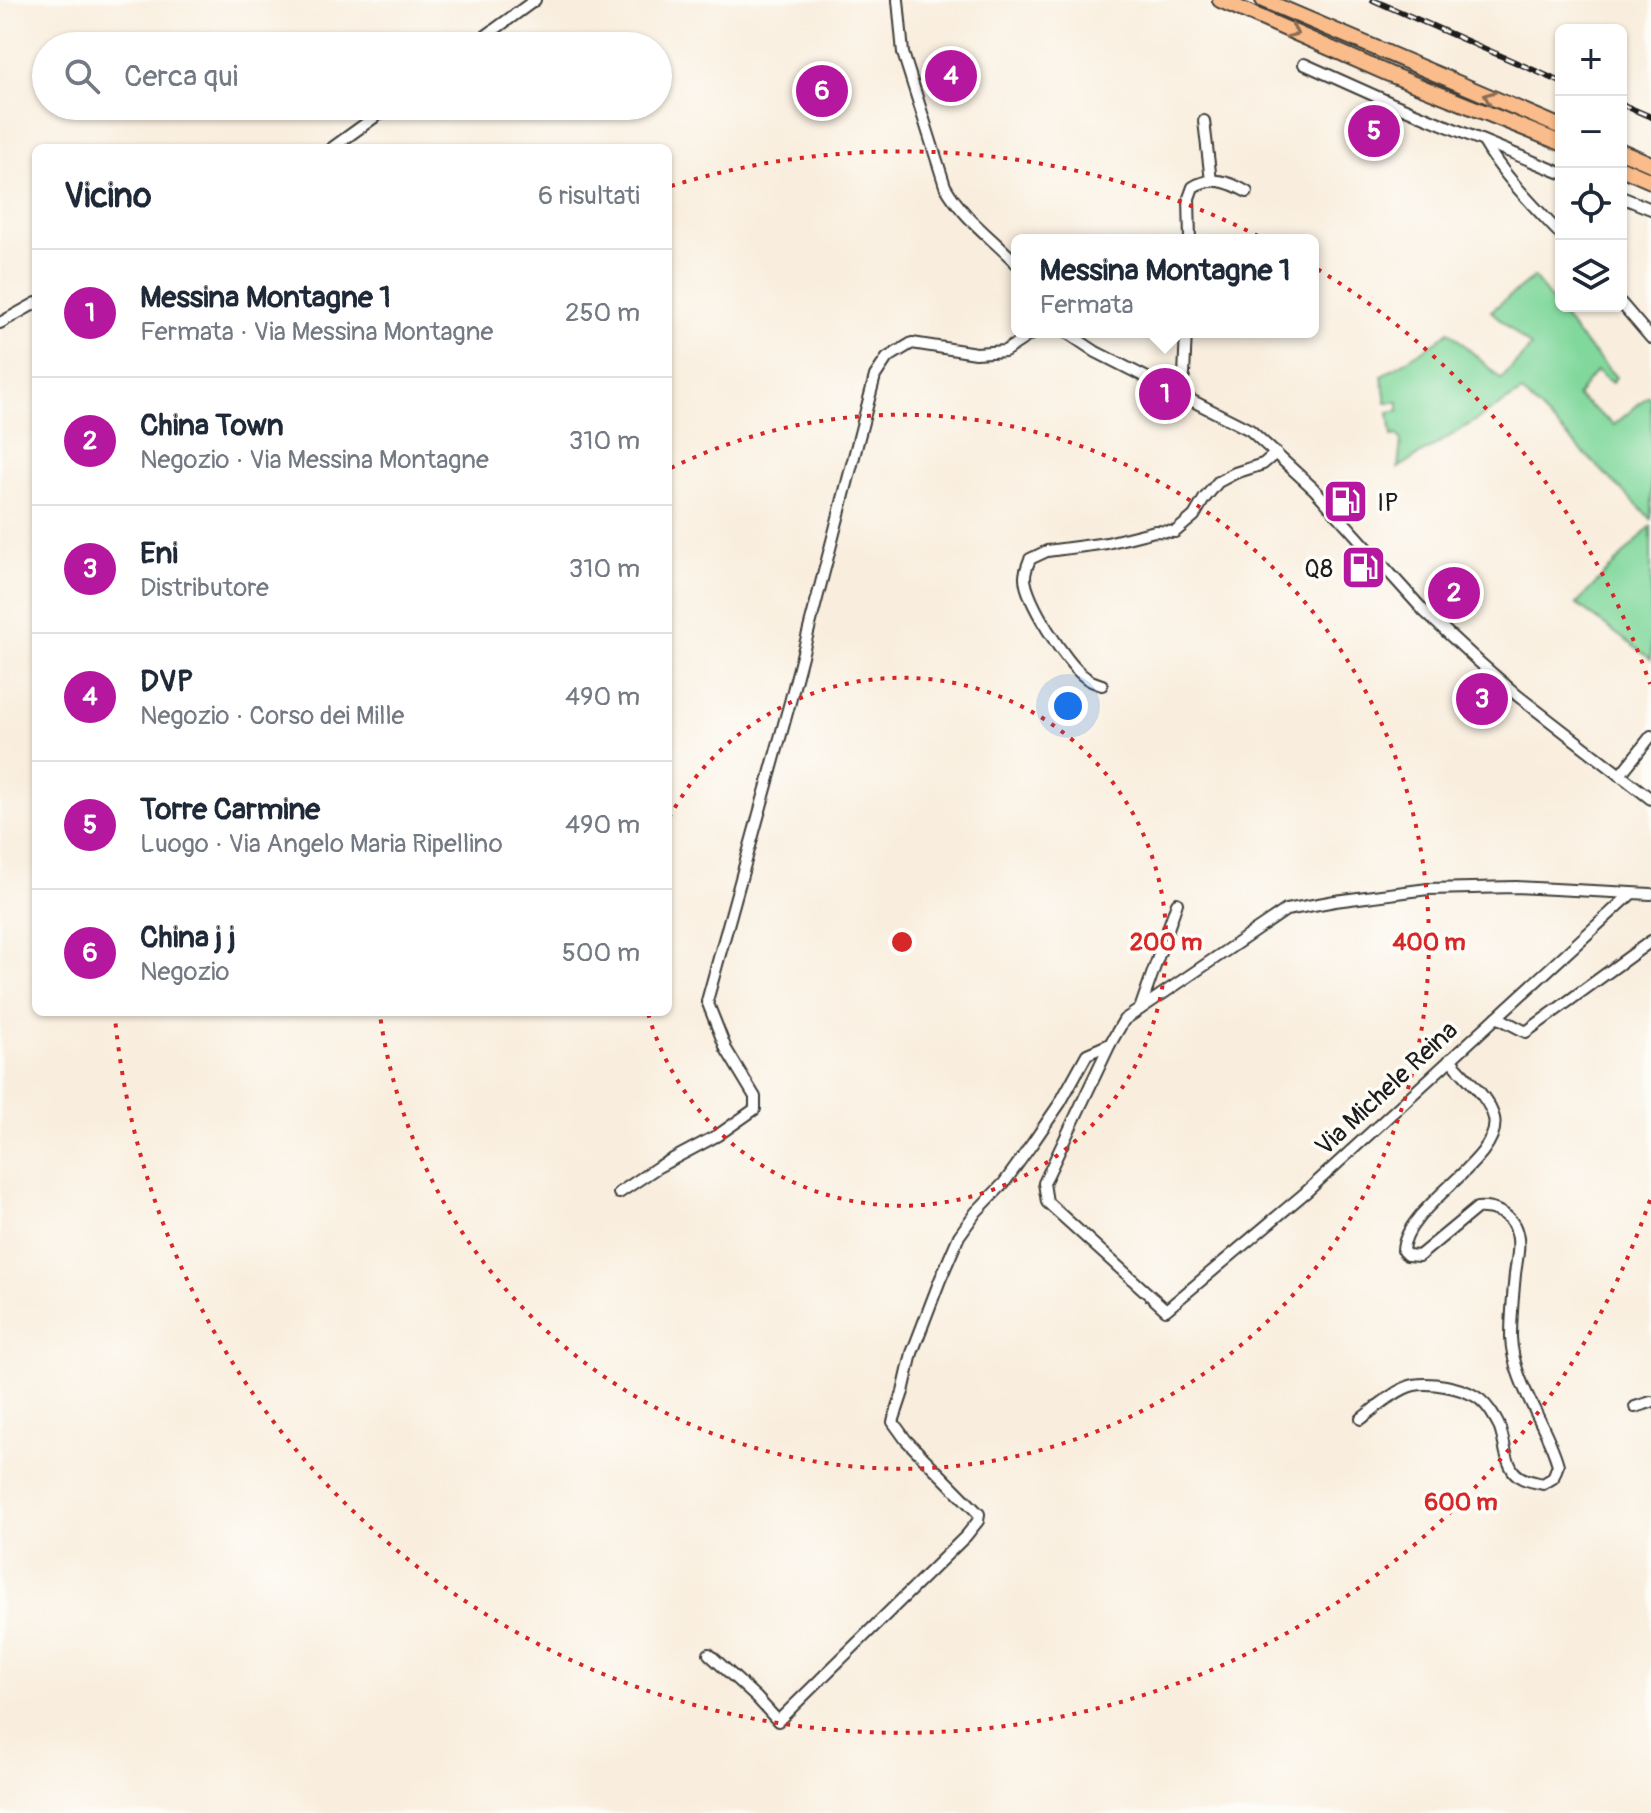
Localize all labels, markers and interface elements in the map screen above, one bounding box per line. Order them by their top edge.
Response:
one-way arrow [1285,23,1299,39]
map controls [1555,24,1627,312]
button: + [1555,24,1627,96]
search box [32,32,672,120]
pin: 4 [925,46,977,106]
icon: search [60,54,104,98]
text: Cerca qui [124,58,238,95]
pin: 6 [796,61,848,121]
one-way arrow [1483,90,1497,106]
button: − [1555,96,1627,168]
pin: 5 [1348,101,1400,161]
button: locate [1555,168,1627,240]
text: Vicino [64,175,152,218]
text: 6 risultati [538,180,640,212]
popup [1011,234,1319,338]
button: layers [1555,240,1627,312]
text: Messina Montagne 1 [1040,252,1290,289]
text: Messina Montagne 1 [140,279,391,316]
text: Fermata [1040,289,1133,321]
text: 1 [85,297,95,329]
text: 250 m [565,297,640,329]
text: Fermata · Via Messina Montagne [140,316,493,348]
pin: 1 [1139,364,1191,424]
text: China Town [140,407,284,444]
text: 2 [83,425,97,457]
text: 310 m [569,425,640,457]
text: Negozio · Via Messina Montagne [140,444,489,476]
fuel station icon: IP [1322,478,1370,526]
place label: IP [1377,487,1399,519]
text: Eni [140,535,178,572]
fuel station icon: Q8 [1340,544,1388,592]
text: 3 [83,553,97,585]
text: 310 m [569,553,640,585]
place label: Q8 [1304,553,1333,585]
pin: 2 [1428,563,1480,623]
text: Distributore [140,572,269,604]
text: DVP [140,663,193,700]
pin: 3 [1456,669,1508,729]
text: 4 [82,681,98,713]
text: 490 m [565,681,640,713]
your location [1048,686,1088,726]
text: Negozio · Corso dei Mille [140,700,404,732]
text: Torre Carmine [140,791,320,828]
text: 5 [83,809,97,841]
text: 490 m [565,809,640,841]
text: Luogo · Via Angelo Maria Ripellino [140,828,503,860]
text: China j j [140,919,236,956]
centre of rings [888,928,916,956]
text: 200 m [1130,928,1202,957]
text: 400 m [1392,928,1466,957]
text: 6 [82,937,98,969]
text: 500 m [562,937,640,969]
text: Negozio [140,956,230,988]
street label: Via Michele Reina [1309,1015,1465,1163]
text: 600 m [1424,1488,1498,1517]

